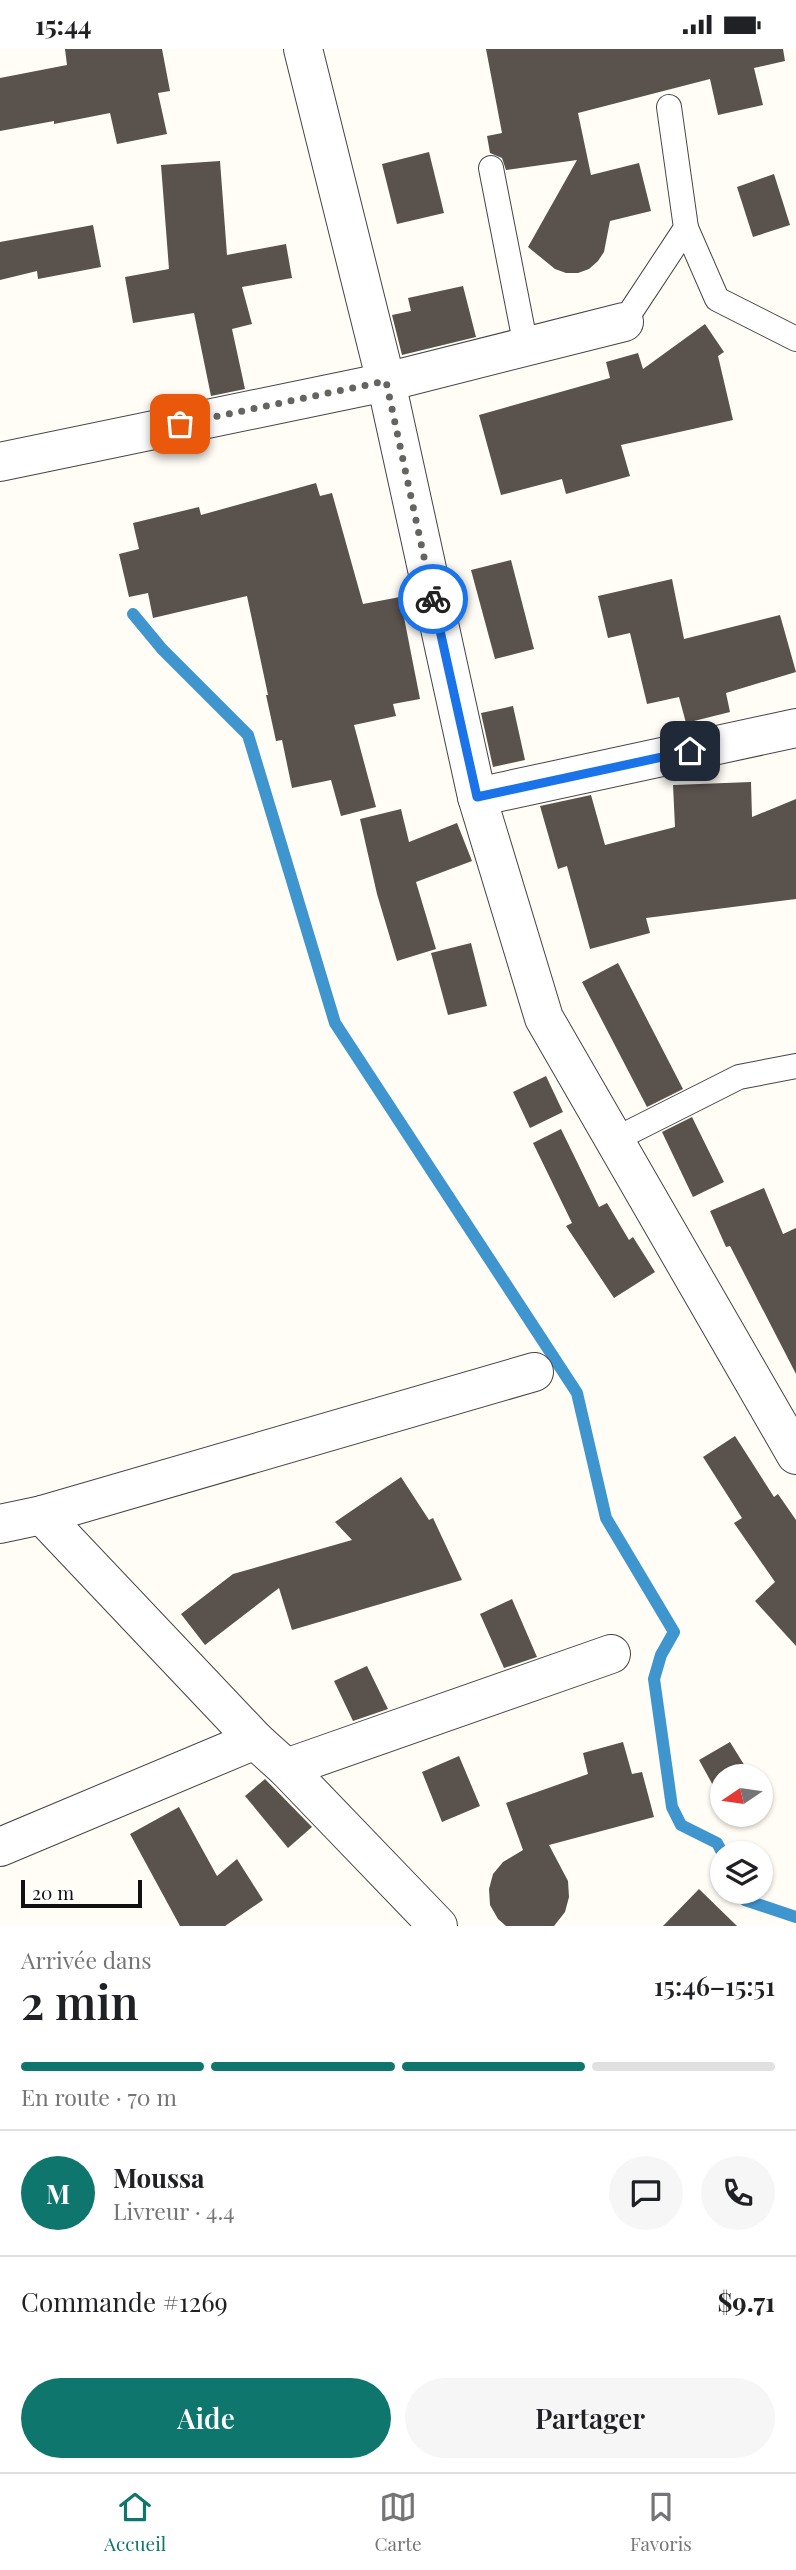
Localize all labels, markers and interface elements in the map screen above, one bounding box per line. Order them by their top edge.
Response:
text: 15:44 [35,7,92,42]
pin [150,394,210,454]
icon: bag [161,405,199,443]
courier [398,564,468,634]
icon: bike [414,580,452,618]
pin [660,721,720,781]
icon: home [671,732,709,770]
north arrow [710,1764,774,1827]
map controls [710,1764,773,1904]
button: layers [710,1841,773,1904]
scale bar [21,1877,142,1909]
text: 20 m [32,1879,74,1905]
text: Arrivée dans [21,1944,152,1975]
text: 15:46–15:51 [654,1968,775,2003]
text: 2 min [21,1970,139,2032]
text: En route · 70 m [21,2081,177,2112]
button: chat [609,2156,683,2230]
button: phone [701,2156,775,2230]
text: Moussa [113,2160,205,2195]
text: M [46,2176,70,2211]
text: Livreur · 4.4 [113,2195,235,2226]
text: Commande #1269 [21,2284,228,2319]
text: $9.71 [717,2284,775,2319]
button: Aide [21,2378,391,2458]
button: Partager [405,2378,775,2458]
tab: Accueil [104,2488,166,2556]
tab: Carte [374,2488,422,2556]
tab: Favoris [630,2488,692,2556]

